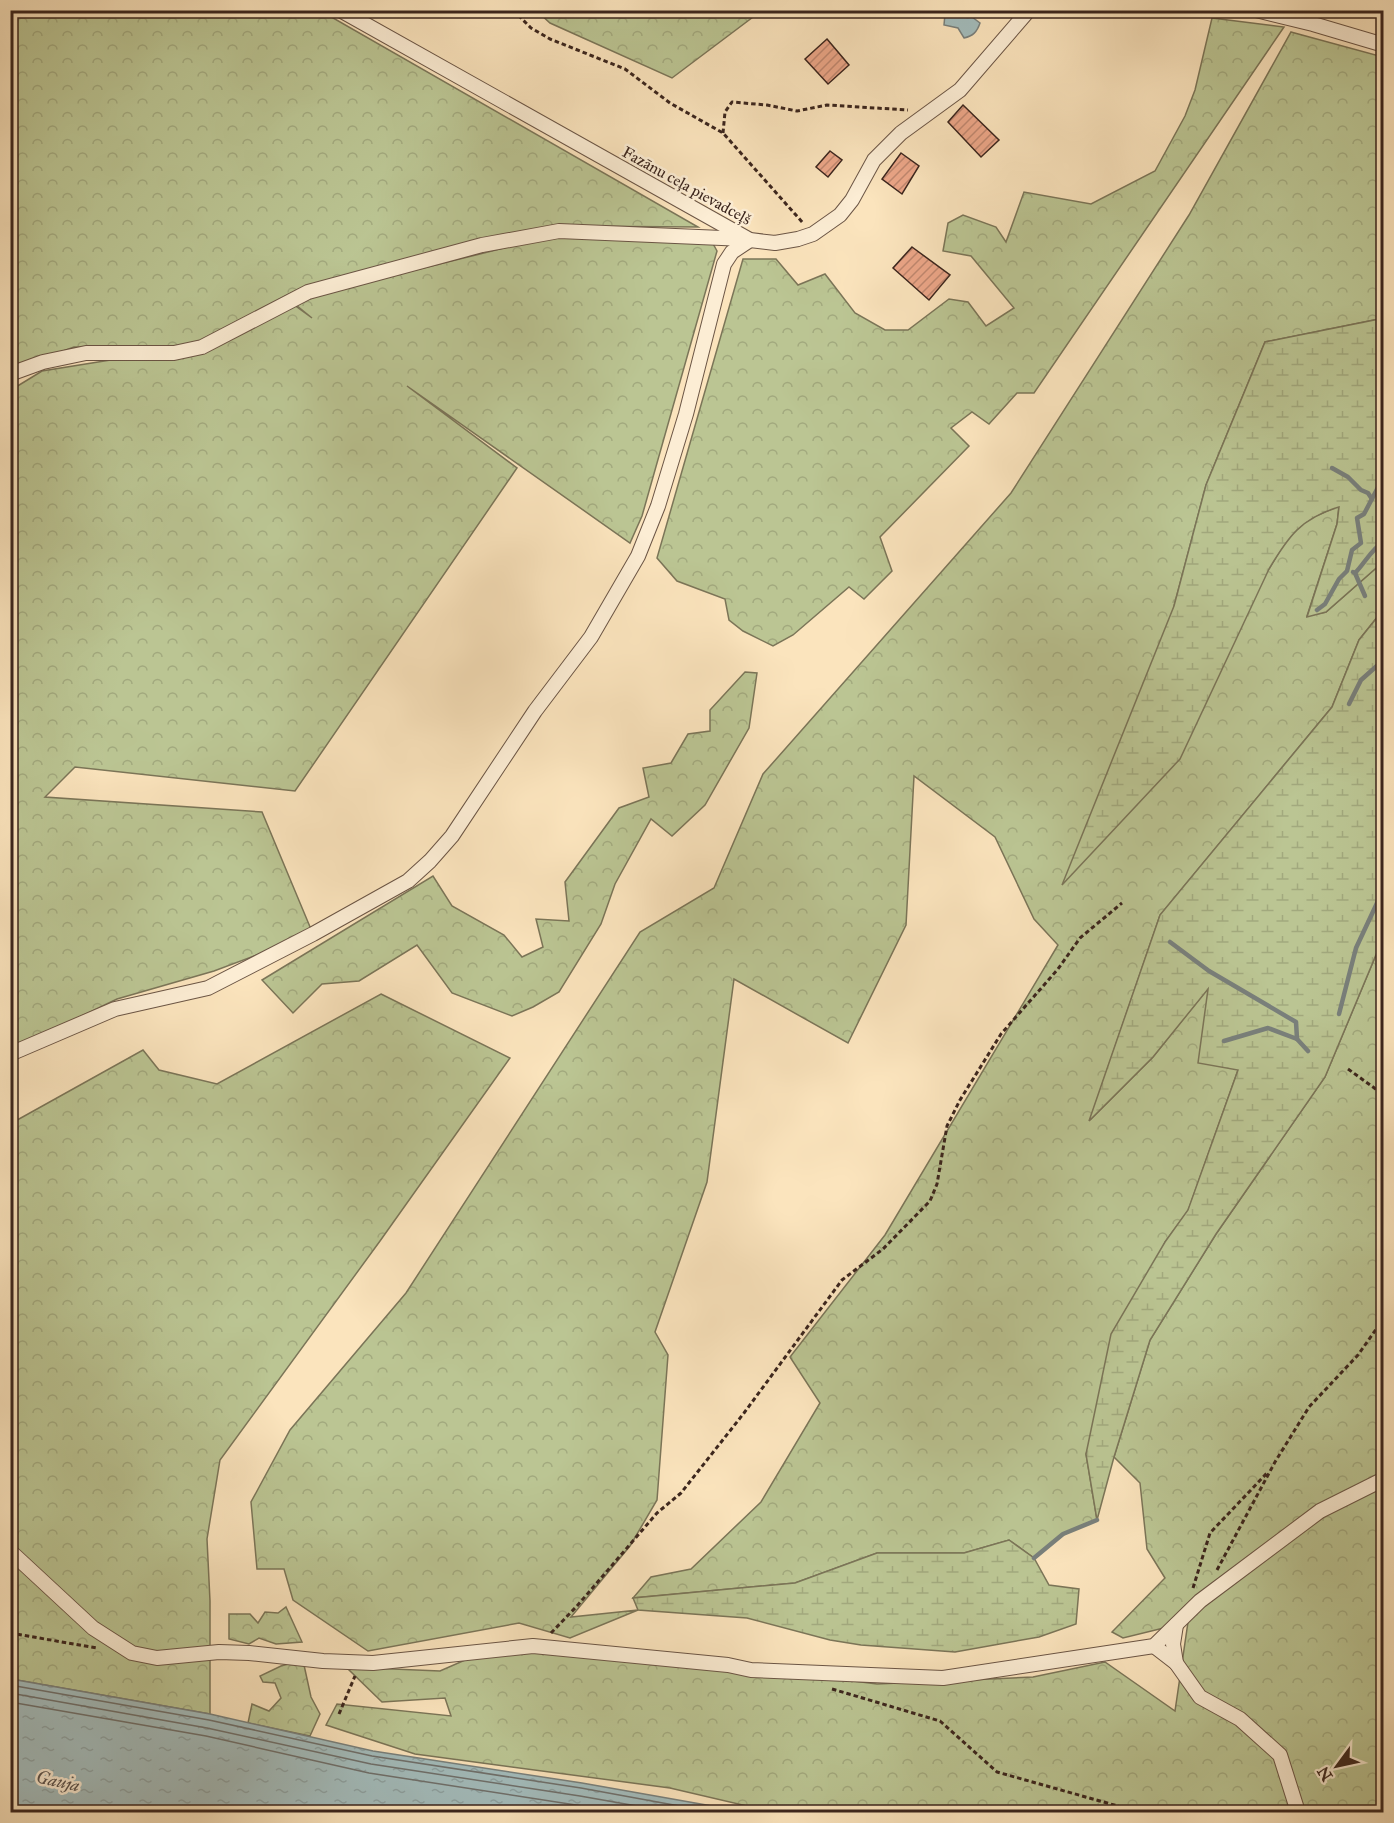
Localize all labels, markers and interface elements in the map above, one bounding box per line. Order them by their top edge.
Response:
street label: Fazānu ceļa pievadceļš [619,142,755,229]
north arrow [1307,1736,1367,1796]
text: N [1313,1763,1337,1785]
water label: Gauja [34,1766,82,1796]

